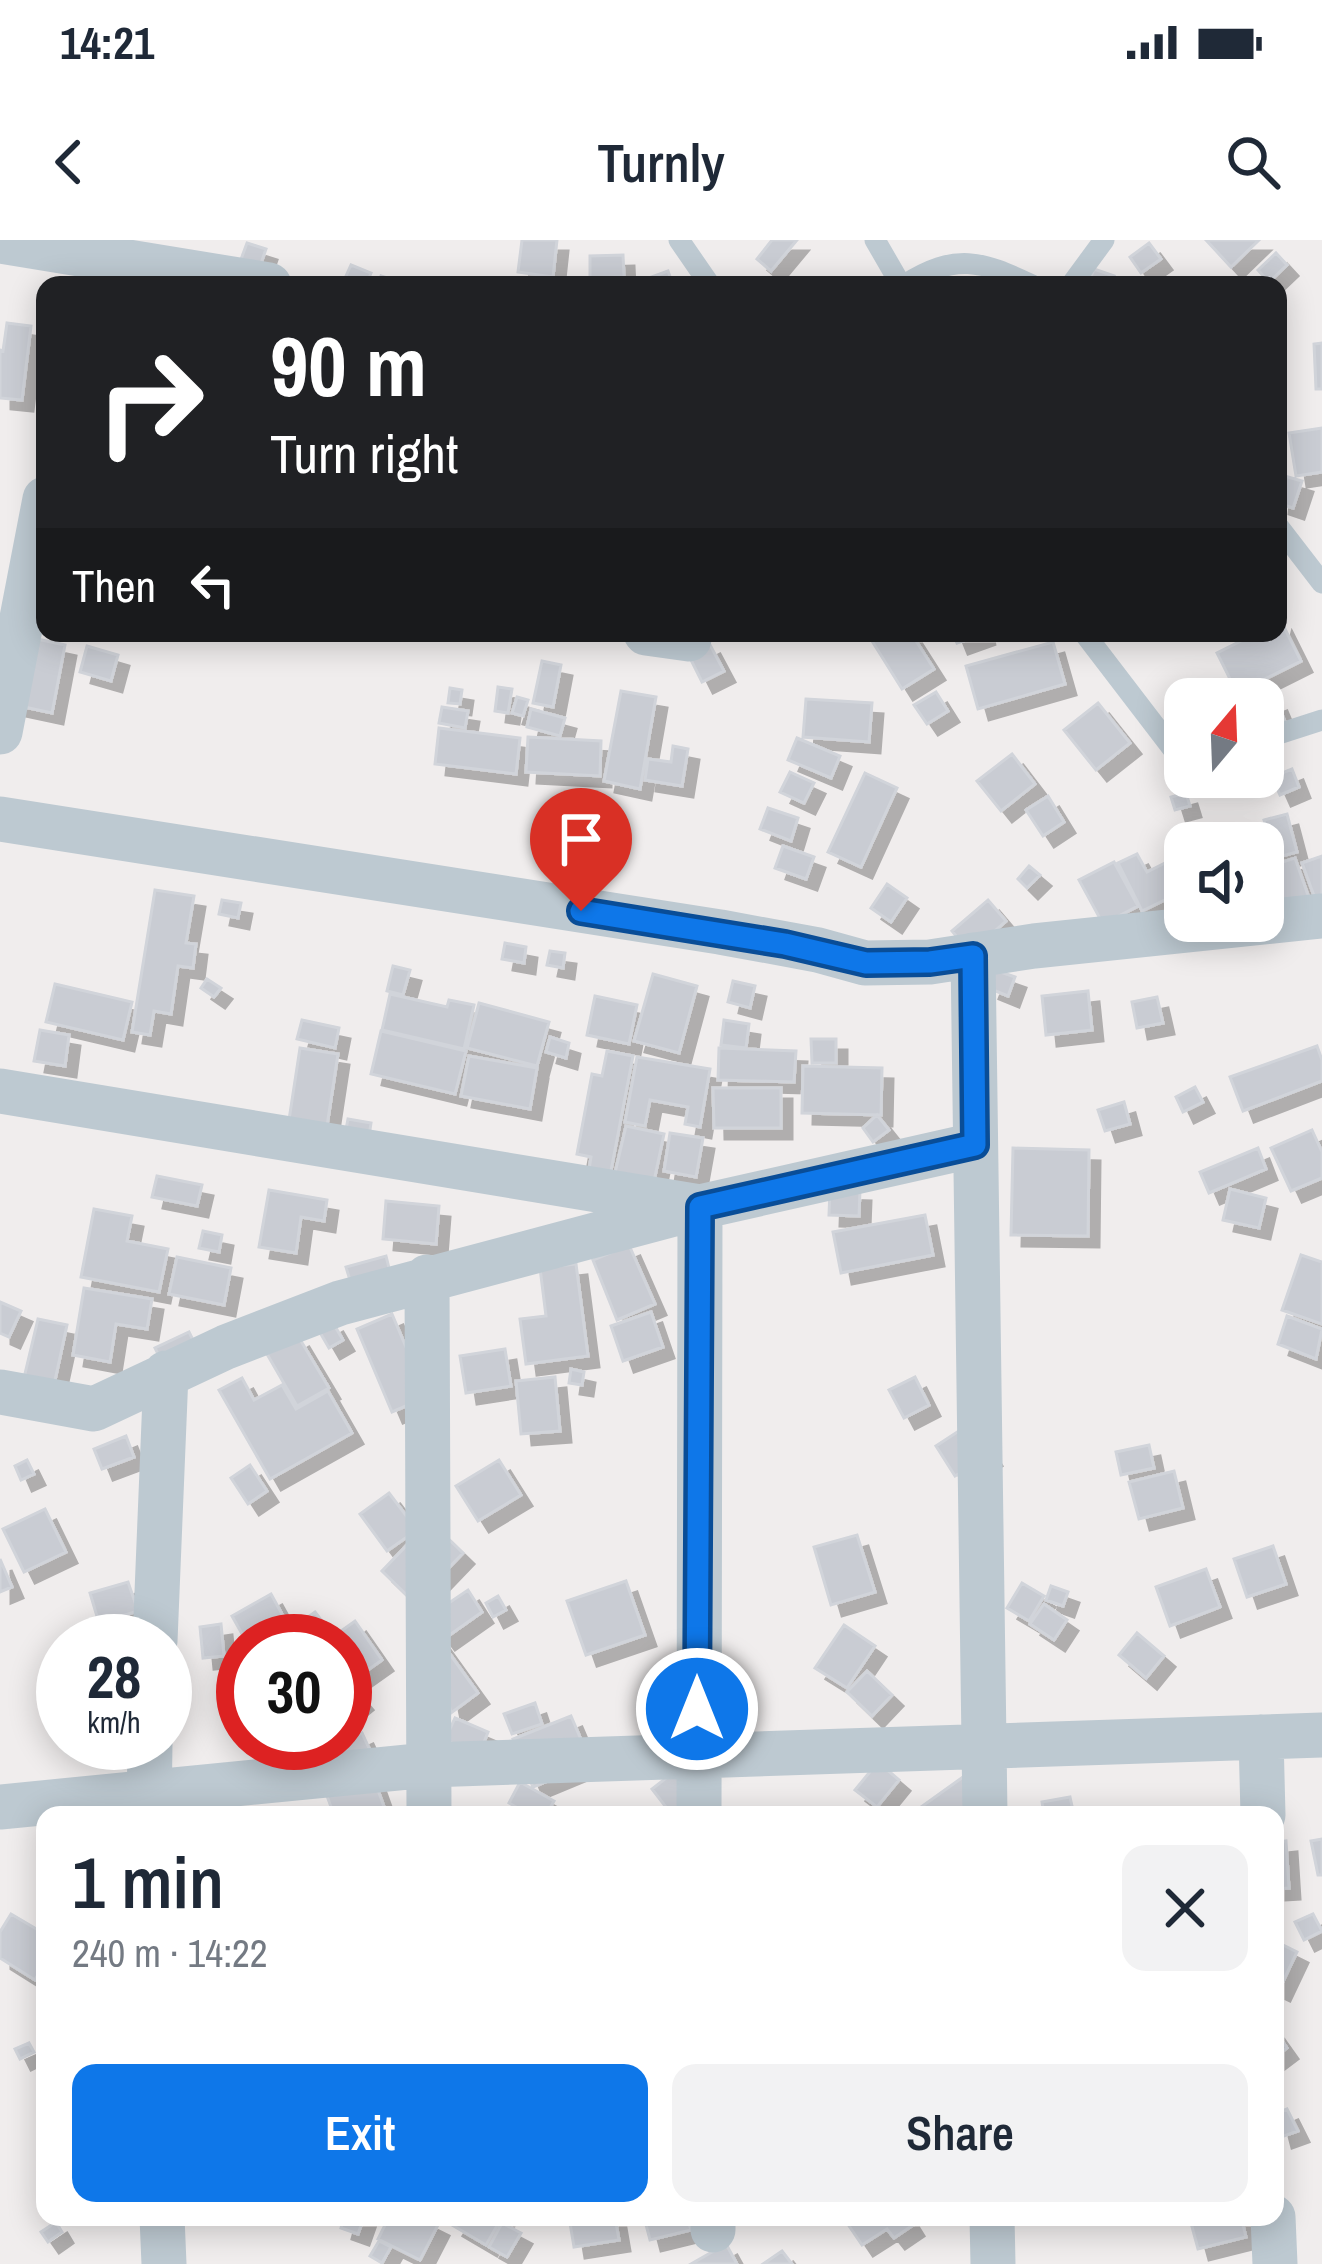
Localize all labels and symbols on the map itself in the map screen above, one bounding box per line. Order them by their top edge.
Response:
north arrow [1164,678,1284,798]
pin [530,788,632,911]
speed limit sign: 30 [216,1614,372,1770]
position arrow [634,1646,760,1772]

